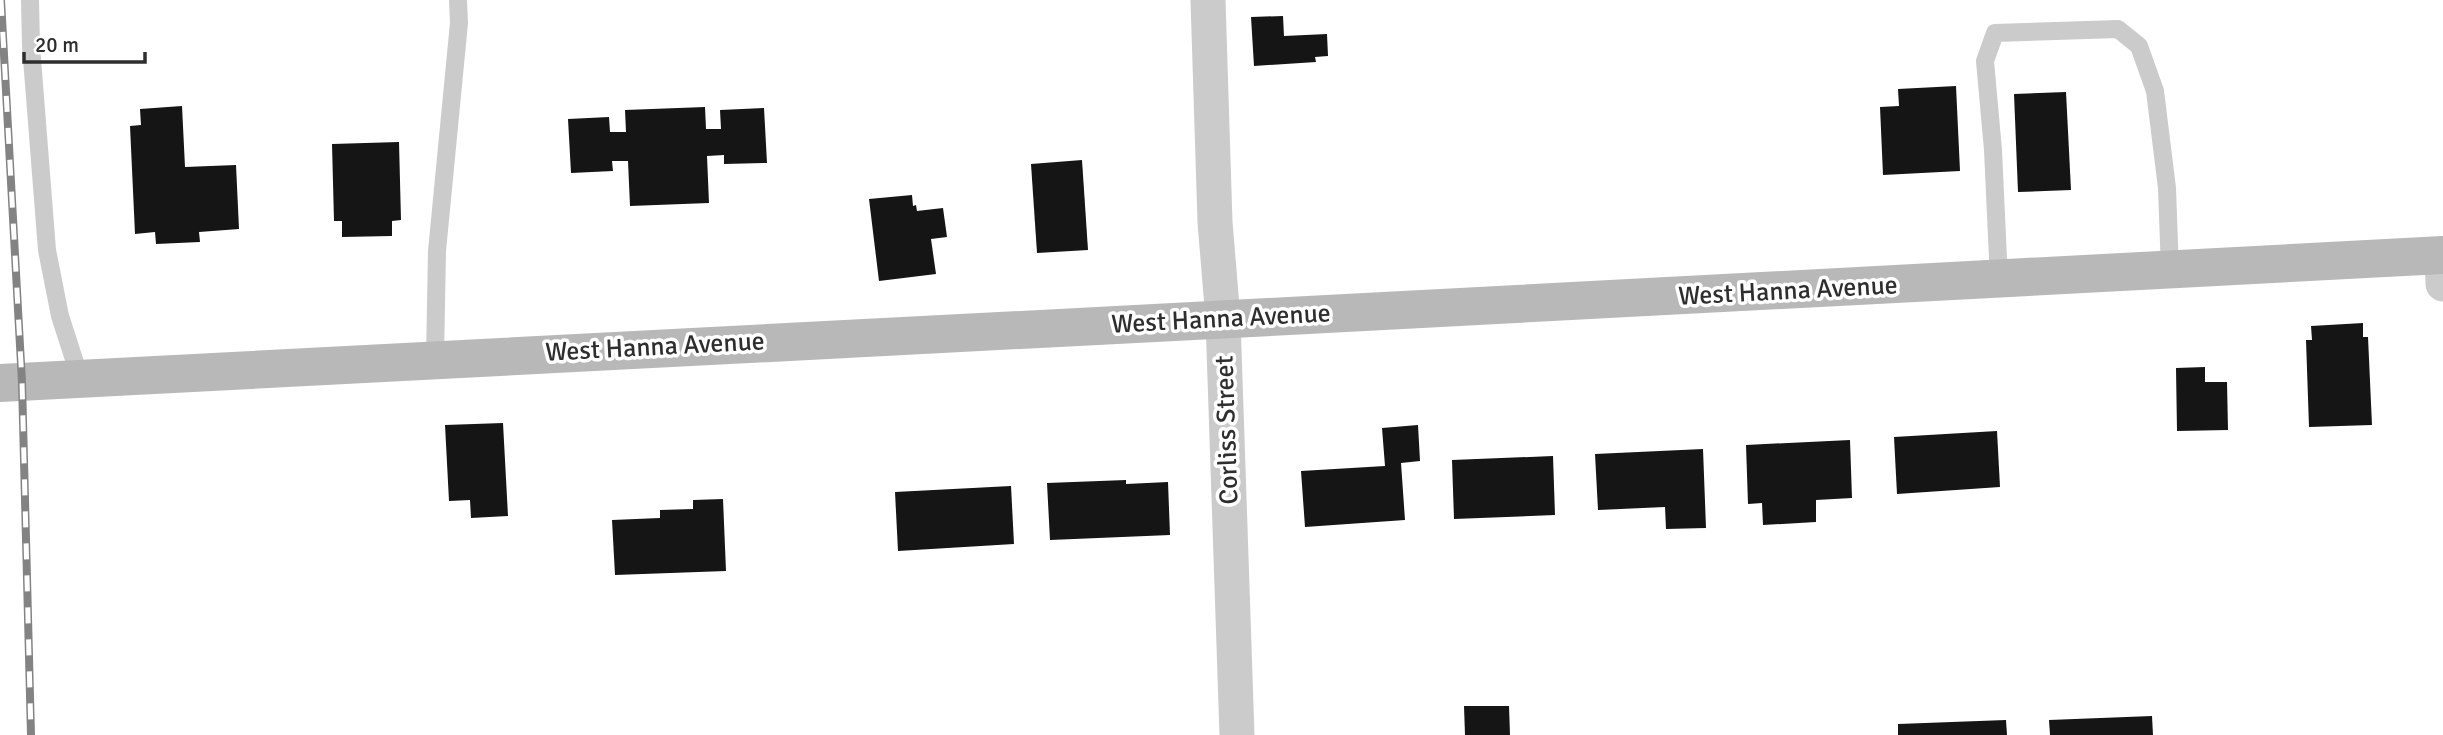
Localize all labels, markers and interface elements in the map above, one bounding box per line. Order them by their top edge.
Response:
scale bar [24,21,145,65]
text: 20 m [35,32,79,58]
street label: West Hanna Avenue [1678,269,1898,313]
street label: West Hanna Avenue [1111,297,1331,341]
street label: West Hanna Avenue [545,325,765,369]
street label: Corliss Street [1208,355,1246,505]

